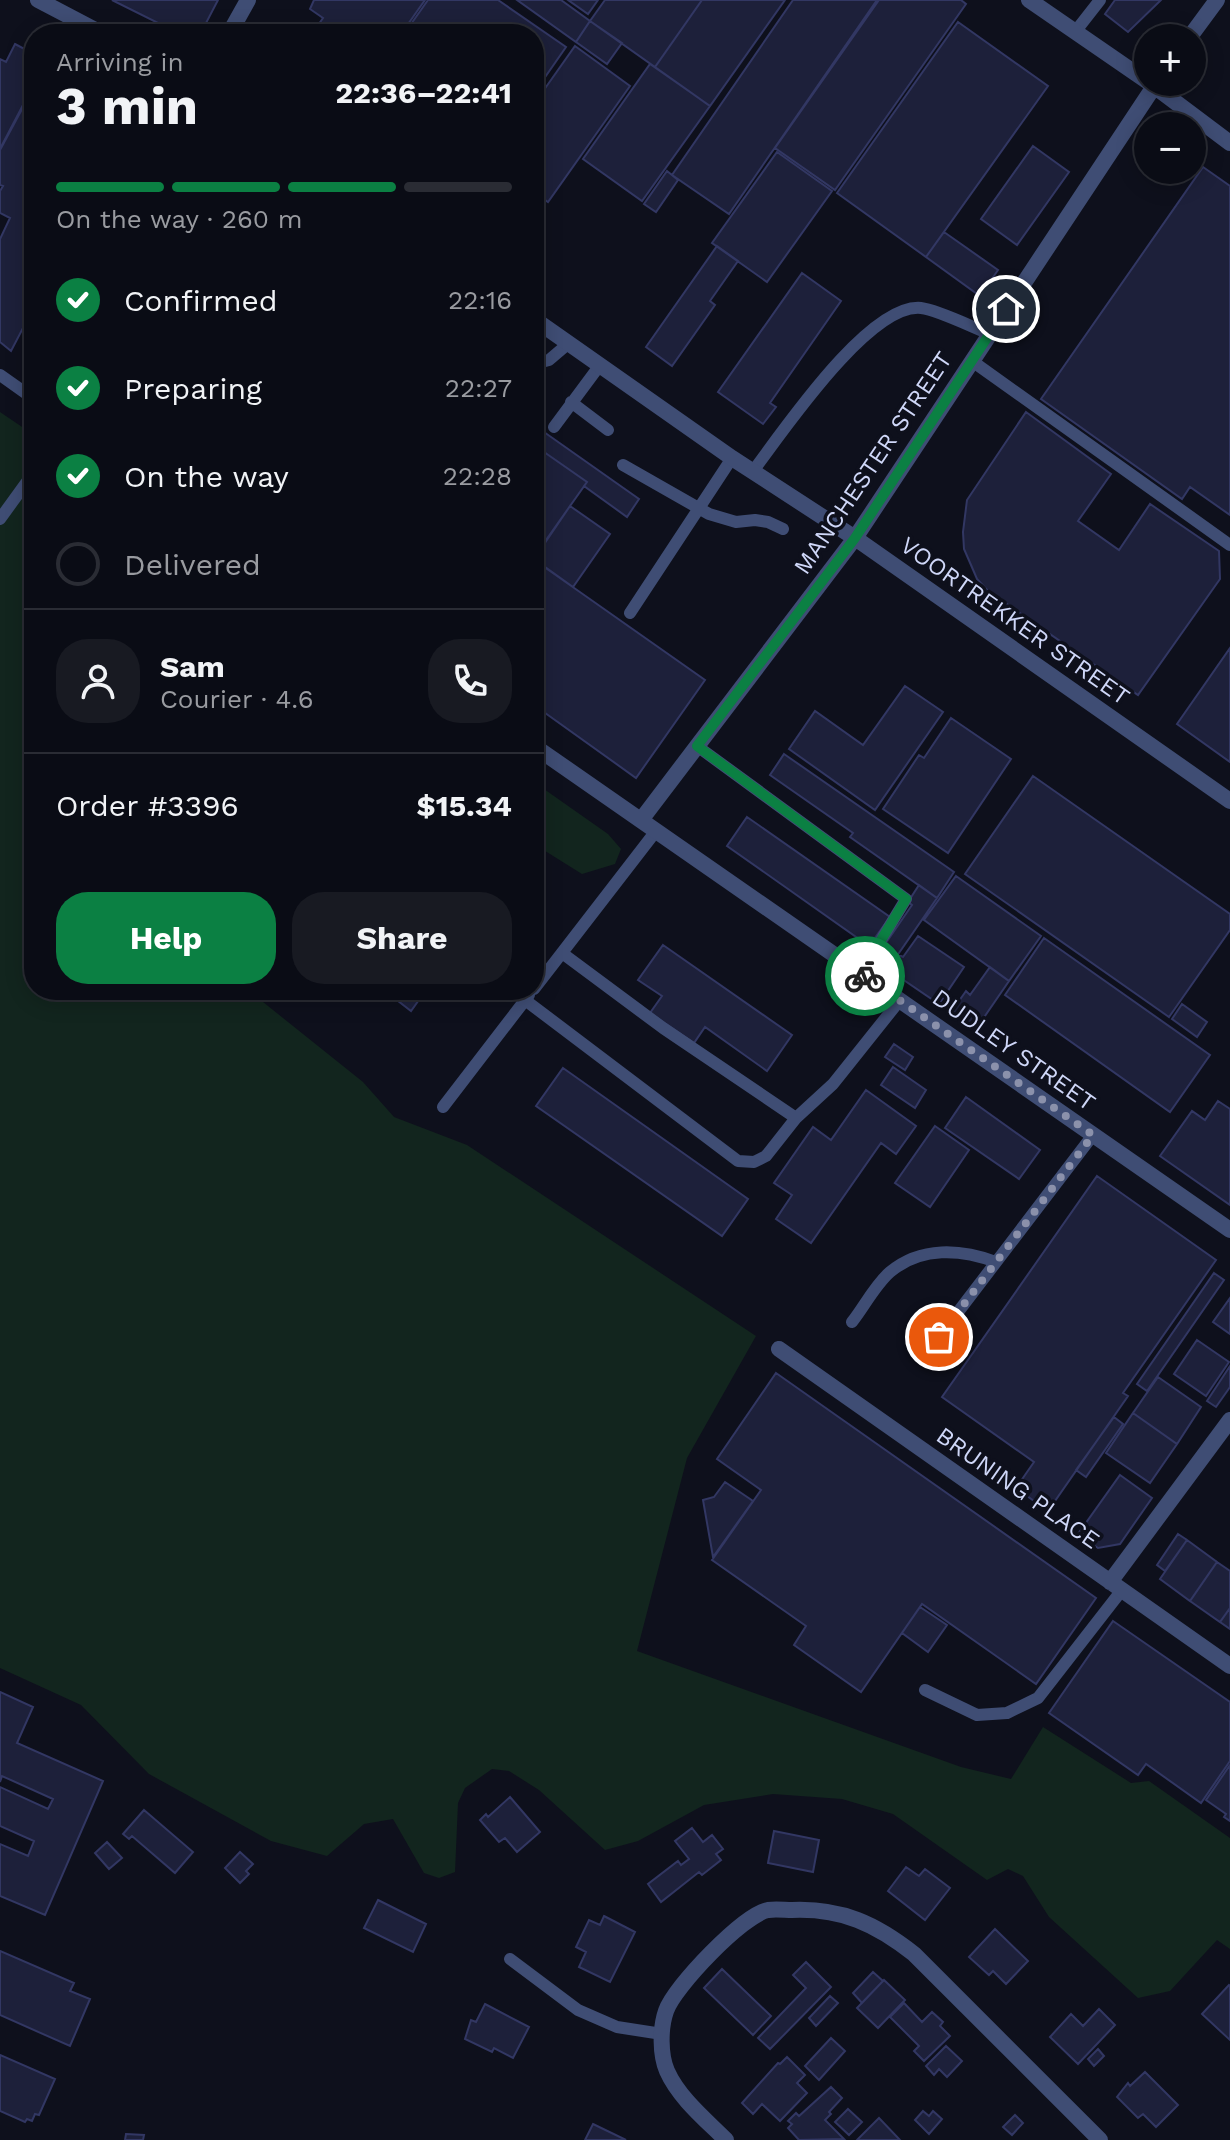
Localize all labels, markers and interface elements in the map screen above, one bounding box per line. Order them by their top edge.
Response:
map controls [1134,24,1206,184]
button: + [1134,24,1206,96]
text: Arriving in [56,47,184,77]
text: 22:36–22:41 [335,75,512,110]
text: 3 min [56,76,198,137]
button: − [1134,112,1206,184]
text: On the way · 260 m [56,204,303,234]
pin [972,275,1040,343]
icon: check [56,278,100,322]
text: Confirmed [124,283,278,318]
text: 22:16 [448,285,512,315]
icon: home [984,287,1028,331]
street label: MANCHESTER STREET [788,346,958,580]
icon: check [56,366,100,410]
text: Preparing [124,371,262,406]
text: 22:27 [445,373,512,403]
icon: check [56,454,100,498]
text: On the way [124,459,289,494]
text: 22:28 [443,461,512,491]
street label: VOORTREKKER STREET [895,531,1135,711]
text: Delivered [124,547,261,582]
button: person [56,639,140,723]
button: phone [428,639,512,723]
text: Sam [160,649,225,684]
text: Courier · 4.6 [160,684,314,714]
text: Order #3396 [56,788,239,823]
text: $15.34 [416,788,512,823]
button: Help [56,892,276,984]
button: Share [292,892,512,984]
courier [825,936,905,1016]
icon: bike [843,954,887,998]
street label: DUDLEY STREET [927,983,1101,1117]
pin [905,1303,973,1371]
icon: bag [917,1315,961,1359]
street label: BRUNING PLACE [931,1421,1105,1555]

